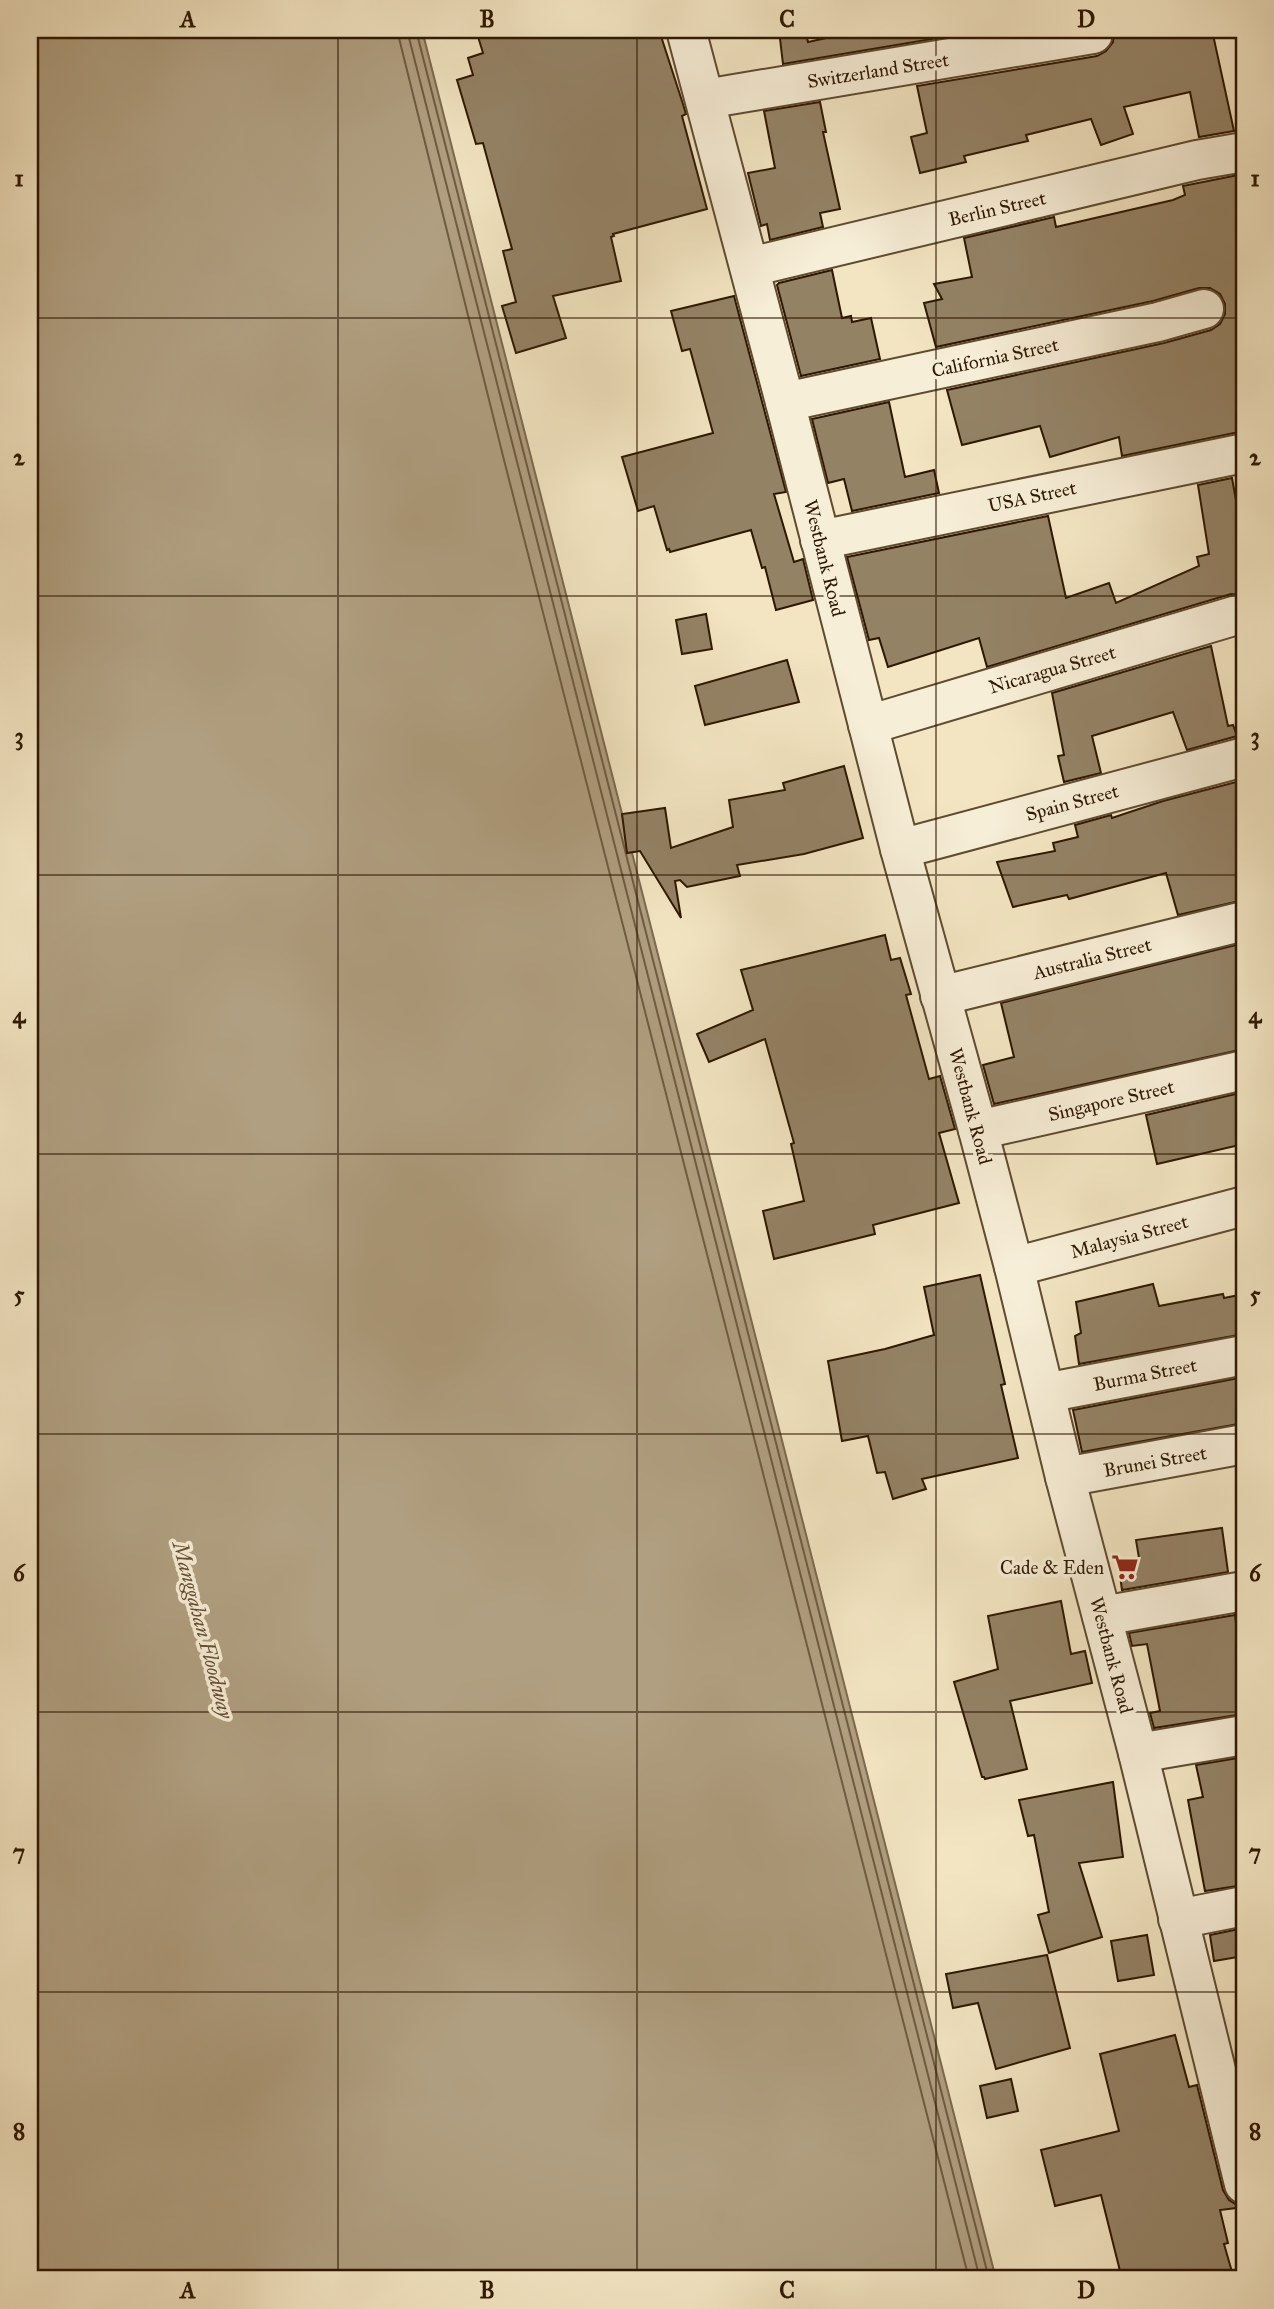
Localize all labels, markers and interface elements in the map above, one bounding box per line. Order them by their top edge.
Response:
text: A [178,5,196,33]
text: B [479,5,495,33]
text: C [779,5,795,33]
text: D [1077,5,1095,33]
street label: Switzerland Street [806,48,951,93]
text: 1 [14,164,24,192]
text: 1 [1250,164,1260,192]
street label: Berlin Street [946,186,1048,231]
street label: California Street [930,333,1061,382]
text: 2 [13,443,25,471]
text: 2 [1249,443,1261,471]
street label: USA Street [986,476,1079,517]
street label: Westbank Road [799,497,850,619]
street label: Nicaragua Street [986,640,1119,700]
text: 3 [14,722,24,751]
text: 3 [1250,722,1260,751]
street label: Spain Street [1023,779,1121,826]
street label: Australia Street [1030,933,1154,985]
text: 4 [13,1001,27,1029]
text: 4 [1249,1001,1263,1029]
street label: Westbank Road [944,1045,997,1167]
street label: Singapore Street [1046,1075,1177,1127]
street label: Malaysia Street [1068,1210,1191,1263]
text: 5 [14,1280,25,1308]
text: 5 [1250,1280,1261,1308]
street label: Burma Street [1091,1353,1199,1396]
street label: Brunei Street [1102,1441,1209,1482]
water label: Manggahan Floodway [166,1537,239,1722]
supermarket icon: Cade & Eden [1110,1552,1140,1582]
place label: Cade & Eden [1000,1556,1104,1579]
text: 6 [13,1559,26,1587]
text: 6 [1249,1559,1262,1587]
street label: Westbank Road [1085,1594,1138,1716]
text: 7 [13,1838,25,1866]
text: 7 [1249,1838,1261,1866]
text: 8 [13,2117,25,2145]
text: 8 [1249,2117,1261,2145]
text: A [178,2276,196,2304]
text: B [479,2276,495,2304]
text: C [779,2276,795,2304]
text: D [1077,2276,1095,2304]

